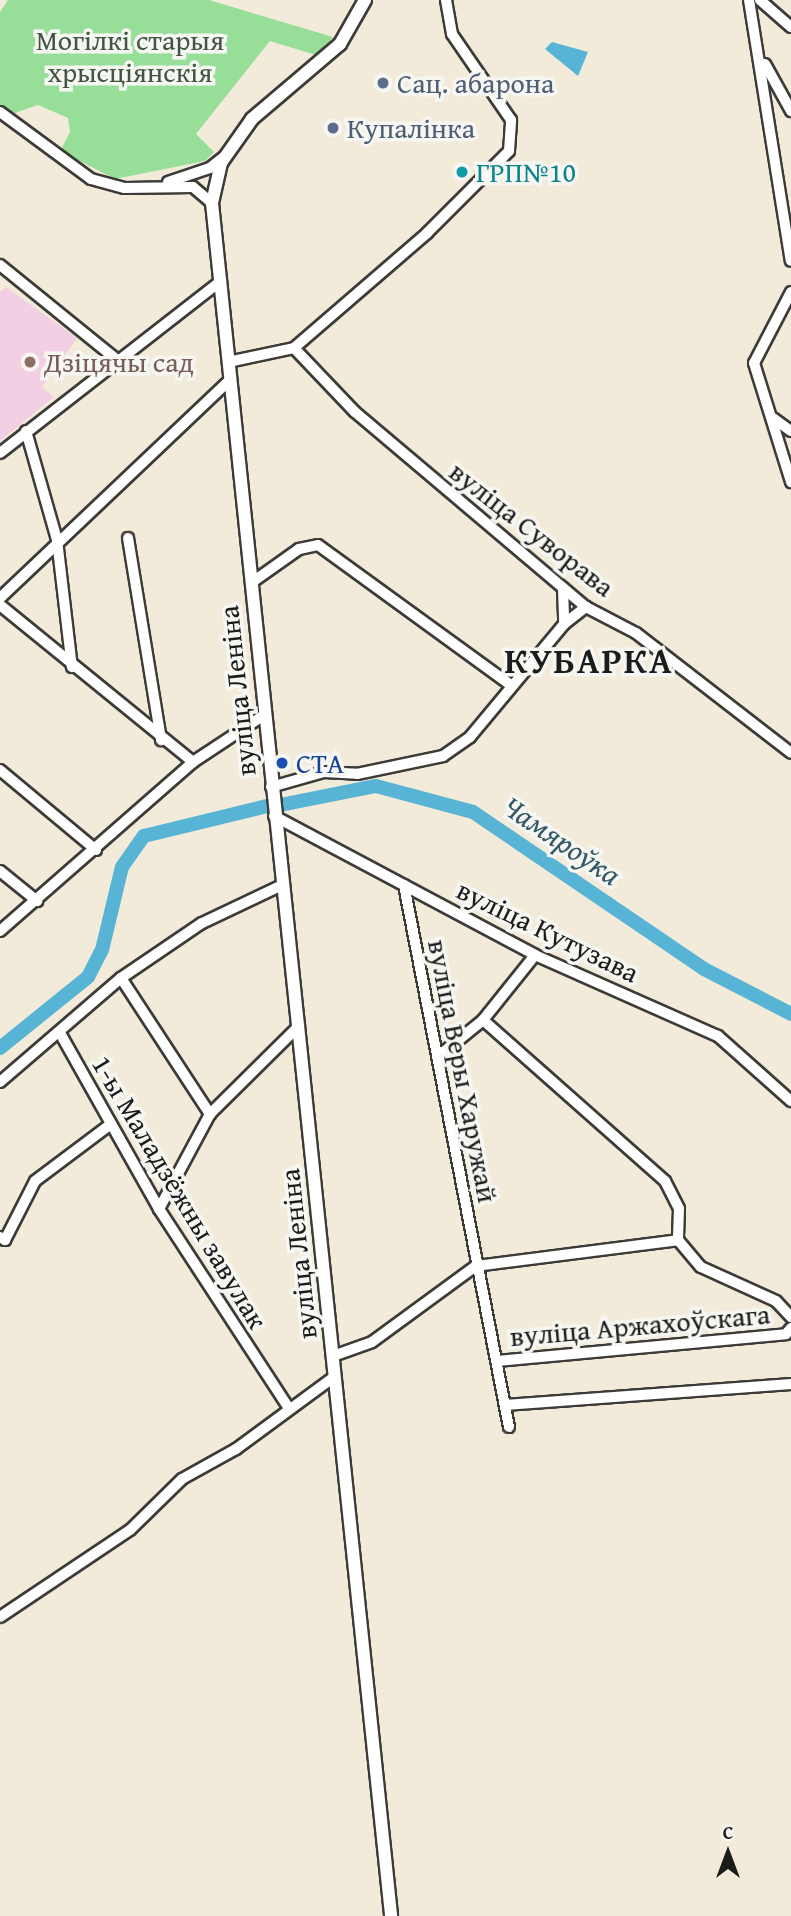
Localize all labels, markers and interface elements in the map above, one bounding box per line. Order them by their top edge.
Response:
park label: Могілкі старыя хрысціянскія [36,23,224,89]
place label: Сац. абарона [397,66,554,100]
marker: Сац. абарона [375,75,391,91]
place label: Купалінка [347,111,475,145]
marker: Купалінка [325,120,341,136]
place label: ГРП№10 [476,155,576,189]
marker: ГРП№10 [454,164,470,180]
place label: Дзіцячы сад [44,345,194,379]
marker: Дзіцячы сад [22,354,38,370]
street label: вуліца Суворава [443,454,621,604]
street label: вуліца Леніна [211,604,263,778]
district label: КУБАРКА [505,640,673,682]
place label: СТА [296,746,344,780]
marker: СТА [274,755,290,771]
water label: Чамяроўка [496,787,628,893]
street label: вуліца Кутузава [452,872,644,990]
street label: вуліца Веры Харужай [421,937,505,1205]
street label: 1-ы Маладзёжны завулак [85,1049,275,1335]
street label: вуліца Леніна [272,1167,324,1341]
street label: вуліца Аржахоўскага [509,1297,771,1353]
north arrow [693,1818,763,1888]
text: С [723,1818,733,1846]

